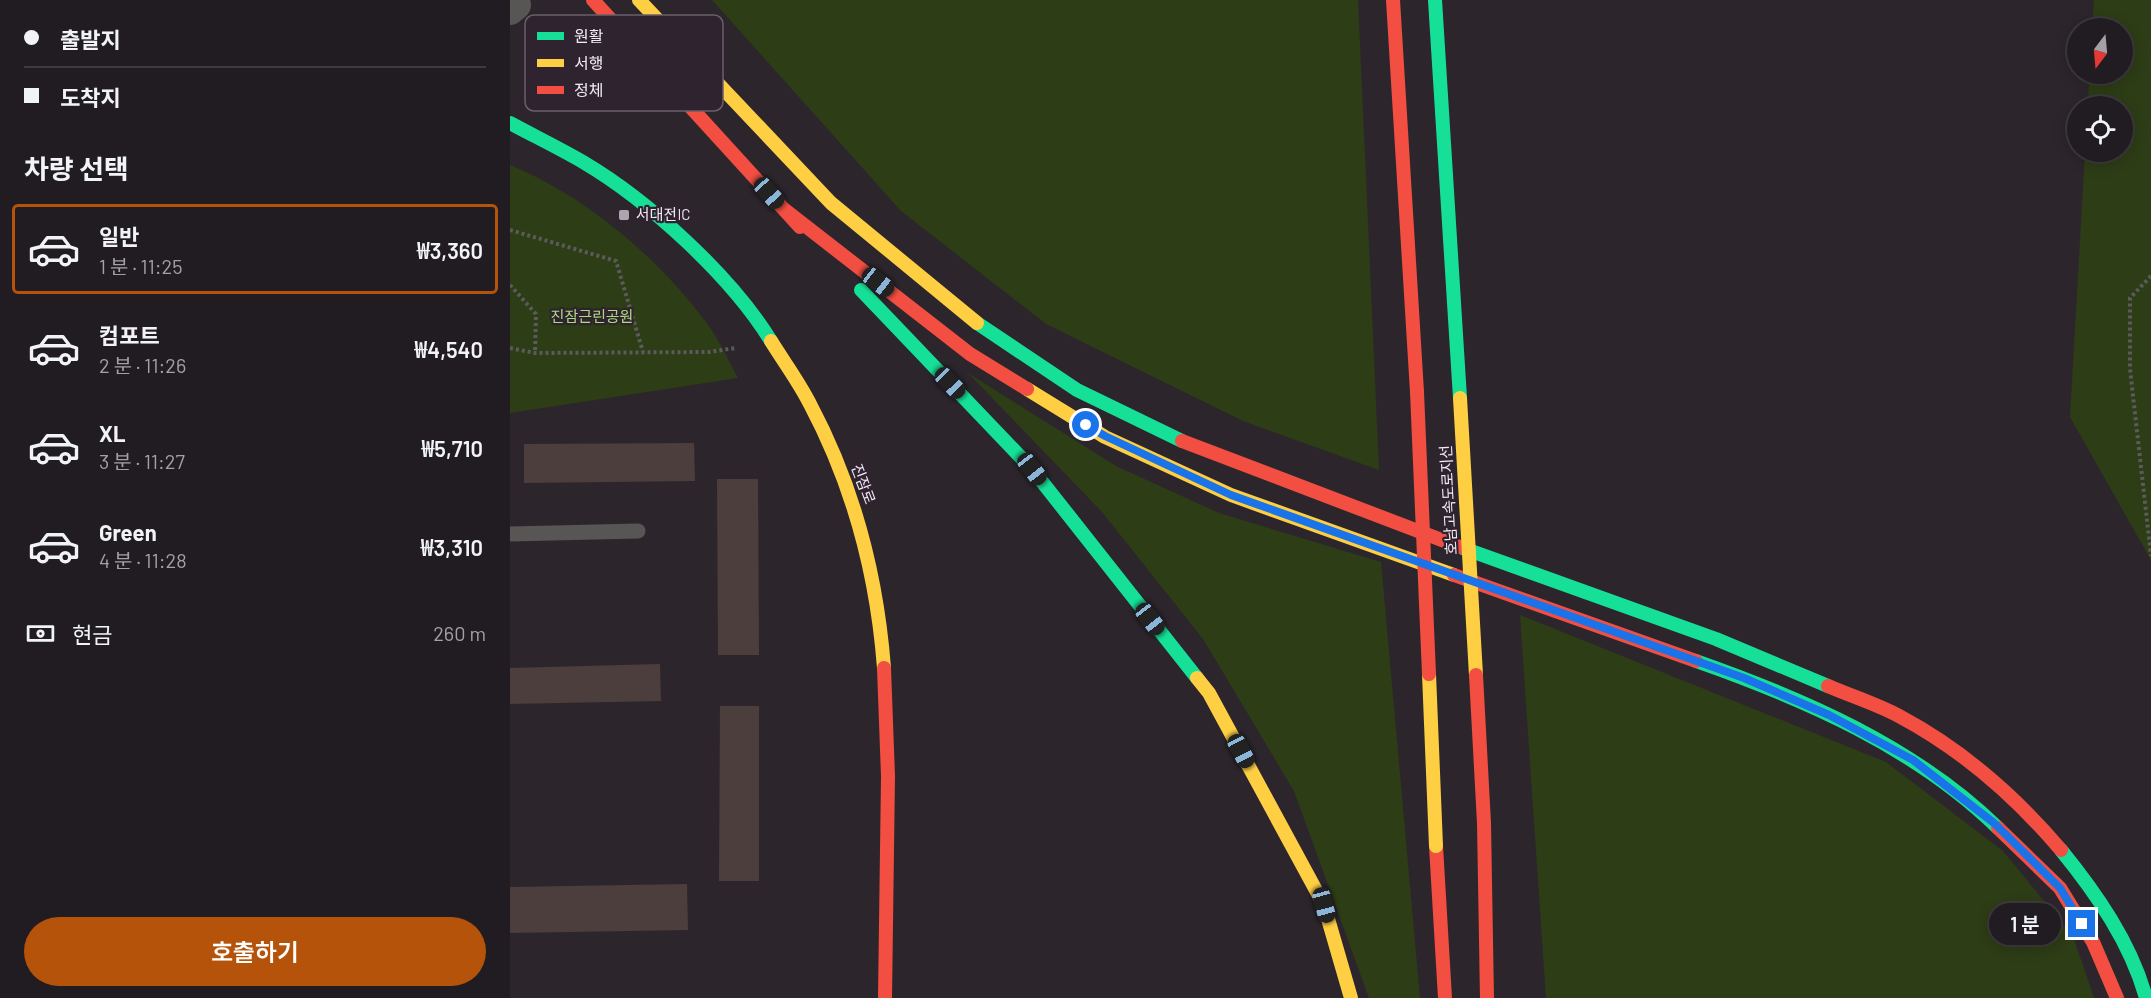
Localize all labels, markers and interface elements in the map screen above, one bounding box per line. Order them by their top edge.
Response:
legend [525,15,723,111]
north arrow [2067,18,2133,84]
map controls [2067,18,2133,162]
text: 출발지 [60,26,121,52]
text: 원활 [574,26,604,45]
text: 서행 [574,53,603,72]
text: 정체 [574,80,603,99]
text: 도착지 [60,84,121,110]
button: locate [2067,96,2133,162]
text: 차량 선택 [24,152,129,184]
car [750,174,788,212]
place label: 서대전IC [636,205,690,223]
marker: 서대전IC [617,208,631,222]
icon: car [27,222,81,276]
text: 일반 [99,223,139,249]
text: ₩3,360 [417,237,483,263]
text: 1 분 · 11:25 [99,254,182,278]
car [858,264,898,300]
park label: 진잠근린공원 [551,307,633,325]
icon: car [27,321,81,375]
text: 컴포트 [99,322,160,348]
text: ₩4,540 [415,336,483,362]
text: 2 분 · 11:26 [99,353,186,377]
car [931,364,969,402]
route start [1072,411,1099,438]
icon: car [27,420,81,474]
text: XL [99,420,125,446]
text: ₩5,710 [422,435,483,461]
street label: 호남고속도로지선 [1436,444,1460,556]
text: 3 분 · 11:27 [99,449,185,473]
car [1014,449,1050,489]
street label: 진잠로 [848,461,880,506]
icon: car [27,519,81,573]
text: Green [99,519,157,545]
text: ₩3,310 [421,534,483,560]
text: 4 분 · 11:28 [99,548,187,572]
car [1132,599,1168,639]
icon: cash [24,617,57,650]
text: 현금 [72,621,112,647]
text: 260 m [433,621,486,645]
car [1225,731,1257,771]
car [1311,885,1337,925]
callout: 1 분 [1989,903,2061,945]
route end [2068,910,2095,937]
text: 1 분 [2010,912,2040,936]
button: 호출하기 [24,917,486,986]

